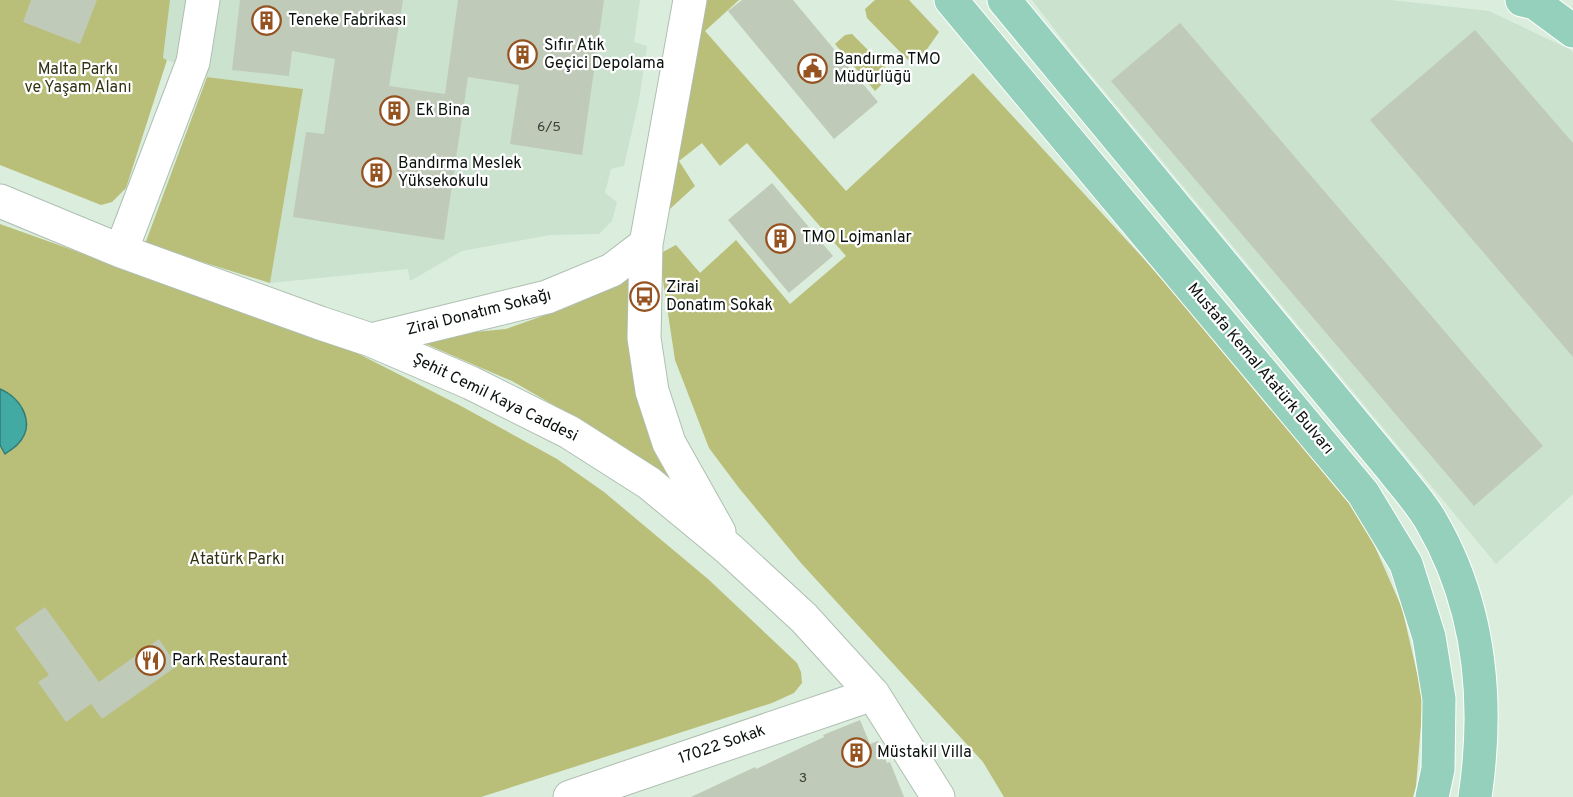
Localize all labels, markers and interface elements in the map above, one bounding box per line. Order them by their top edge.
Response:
building icon: Teneke Fabrikası [251,5,283,37]
place label: Teneke Fabrikası [288,11,406,31]
place label: Sıfır Atık Geçici Depolama [544,36,664,74]
building icon: Sıfır Atık Geçici Depolama [507,39,539,71]
place label: Bandırma TMO Müdürlüğü [834,50,941,88]
public building icon: Bandırma TMO Müdürlüğü [797,53,829,85]
park label: Malta Parkı ve Yaşam Alanı [25,60,132,98]
building icon: Ek Bina [379,95,411,127]
place label: Ek Bina [416,101,470,121]
house number: 6/5 [537,119,561,136]
place label: Bandırma Meslek Yüksekokulu [398,154,522,192]
building icon: Bandırma Meslek Yüksekokulu [361,157,393,189]
building icon: TMO Lojmanlar [765,222,797,254]
place label: TMO Lojmanlar [802,228,912,248]
place label: Zirai Donatım Sokak [666,278,773,316]
street label: Mustafa Kemal Atatürk Bulvarı [1182,279,1338,459]
bus stop icon: Zirai Donatım Sokak [629,281,661,313]
street label: Zirai Donatım Sokağı [405,285,553,341]
street label: Şehit Cemil Kaya Caddesi [409,349,581,447]
park label: Atatürk Parkı [189,550,285,570]
restaurant icon: Park Restaurant [135,645,167,677]
place label: Park Restaurant [172,651,288,671]
street label: 17022 Sokak [676,721,768,769]
building icon: Müstakil Villa [840,737,872,769]
place label: Müstakil Villa [877,743,972,763]
house number: 3 [799,770,807,787]

